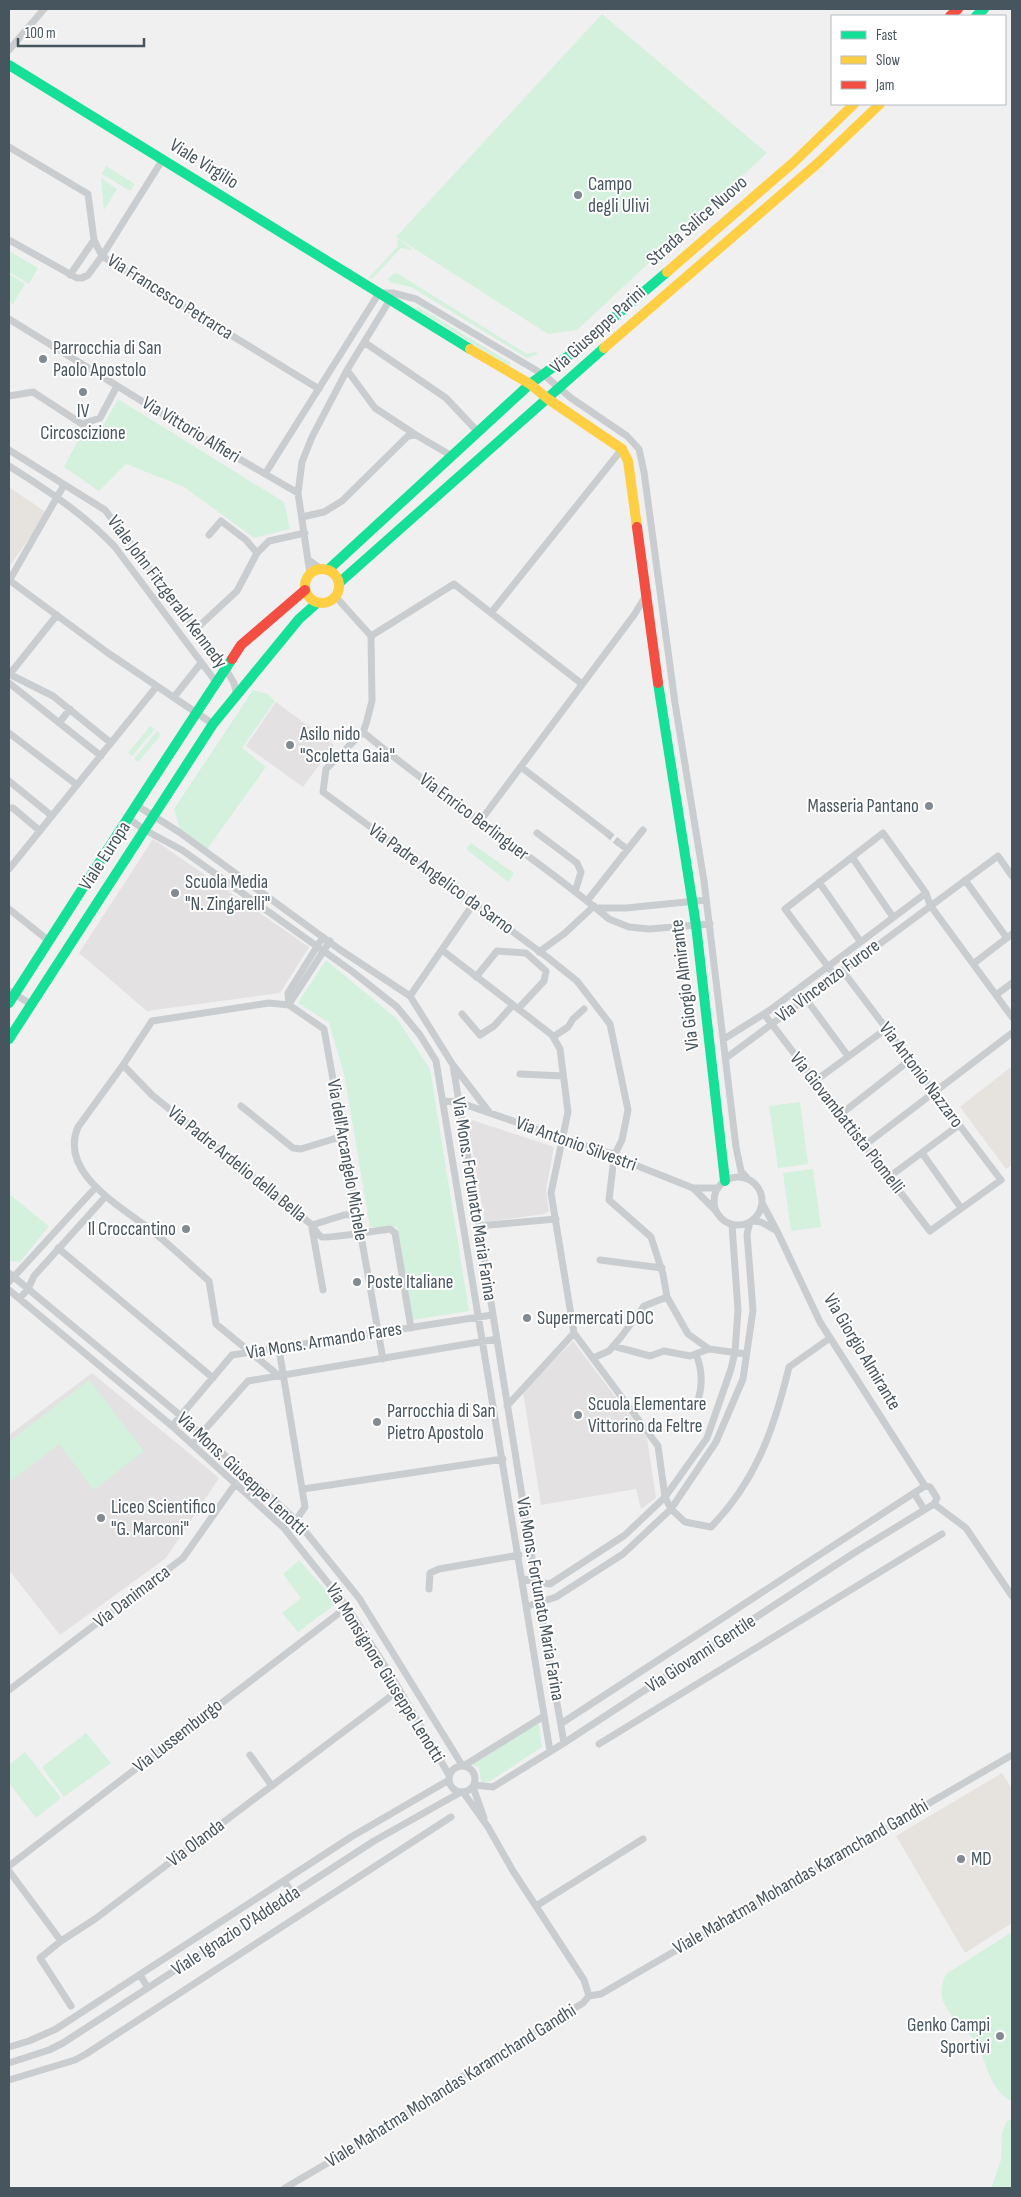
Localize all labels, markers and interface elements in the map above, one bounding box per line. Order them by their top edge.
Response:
scale bar [18,15,144,47]
legend [831,15,1006,105]
text: 100 m [25,24,56,43]
text: Fast [876,26,898,45]
text: Slow [876,51,900,70]
text: Jam [875,76,894,95]
street label: Viale Virgilio [165,134,243,194]
street label: Strada Salice Nuovo [642,171,752,271]
place label: Campo degli Ulivi [588,173,649,218]
marker: Campo degli Ulivi [572,189,584,201]
street label: Via Francesco Petrarca [103,249,237,345]
street label: Via Giuseppe Parini [546,281,650,379]
place label: Parrocchia di San Paolo Apostolo [53,337,162,382]
marker: Parrocchia di San Paolo Apostolo [37,353,49,365]
marker: IV Circoscizione [77,386,89,398]
street label: Via Vittorio Alfieri [138,392,244,468]
place label: IV Circoscizione [40,400,126,445]
street label: Viale John Fitzgerald Kennedy [102,511,232,674]
place label: Asilo nido "Scoletta Gaia" [299,723,395,768]
marker: Asilo nido "Scoletta Gaia" [284,739,296,751]
street label: Via Enrico Berlinguer [415,768,534,866]
place label: Masseria Pantano [808,795,919,818]
marker: Masseria Pantano [923,800,935,812]
street label: Viale Europa [74,817,136,895]
street label: Via Padre Angelico da Sarno [364,819,518,939]
place label: Scuola Media "N. Zingarelli" [185,871,270,916]
marker: Scuola Media "N. Zingarelli" [169,887,181,899]
street label: Via Giorgio Almirante [666,918,704,1052]
street label: Via Vincenzo Furore [771,934,885,1028]
street label: Via Antonio Nazzaro [874,1018,968,1132]
street label: Via Giovambattista Piomelli [785,1048,909,1198]
street label: Via dell'Arcangelo Michele [321,1078,373,1242]
street label: Via Mons. Fortunato Maria Farina [447,1095,501,1303]
street label: Via Padre Ardelio della Bella [163,1101,311,1227]
street label: Via Antonio Silvestri [512,1111,640,1177]
place label: Il Croccantino [88,1218,176,1241]
marker: Il Croccantino [180,1223,192,1235]
place label: Poste Italiane [367,1271,453,1294]
marker: Poste Italiane [351,1276,363,1288]
street label: Via Giorgio Almirante [818,1290,906,1414]
place label: Supermercati DOC [537,1307,654,1330]
marker: Supermercati DOC [521,1312,533,1324]
street label: Via Mons. Armando Fares [244,1317,404,1365]
place label: Scuola Elementare Vittorino da Feltre [588,1393,706,1438]
place label: Parrocchia di San Pietro Apostolo [387,1400,496,1445]
street label: Via Mons. Giuseppe Lenotti [172,1407,312,1541]
marker: Scuola Elementare Vittorino da Feltre [572,1409,584,1421]
marker: Parrocchia di San Pietro Apostolo [371,1416,383,1428]
place label: Liceo Scientifico "G. Marconi" [111,1496,216,1541]
street label: Via Mons. Fortunato Maria Farina [511,1496,569,1702]
marker: Liceo Scientifico "G. Marconi" [95,1512,107,1524]
street label: Via Danimarca [89,1561,175,1633]
street label: Via Monsignore Giuseppe Lenotti [320,1579,450,1767]
street label: Via Giovanni Gentile [642,1610,760,1698]
street label: Via Lussemburgo [129,1694,227,1778]
street label: Viale Mahatma Mohandas Karamchand Gandhi [669,1794,933,1960]
street label: Via Olanda [163,1814,229,1872]
place label: MD [971,1848,992,1871]
marker: MD [955,1853,967,1865]
street label: Viale Ignazio D'Addedda [167,1881,305,1981]
street label: Viale Mahatma Mohandas Karamchand Gandhi [322,1999,580,2173]
place label: Genko Campi Sportivi [907,2014,990,2059]
marker: Genko Campi Sportivi [994,2030,1006,2042]

